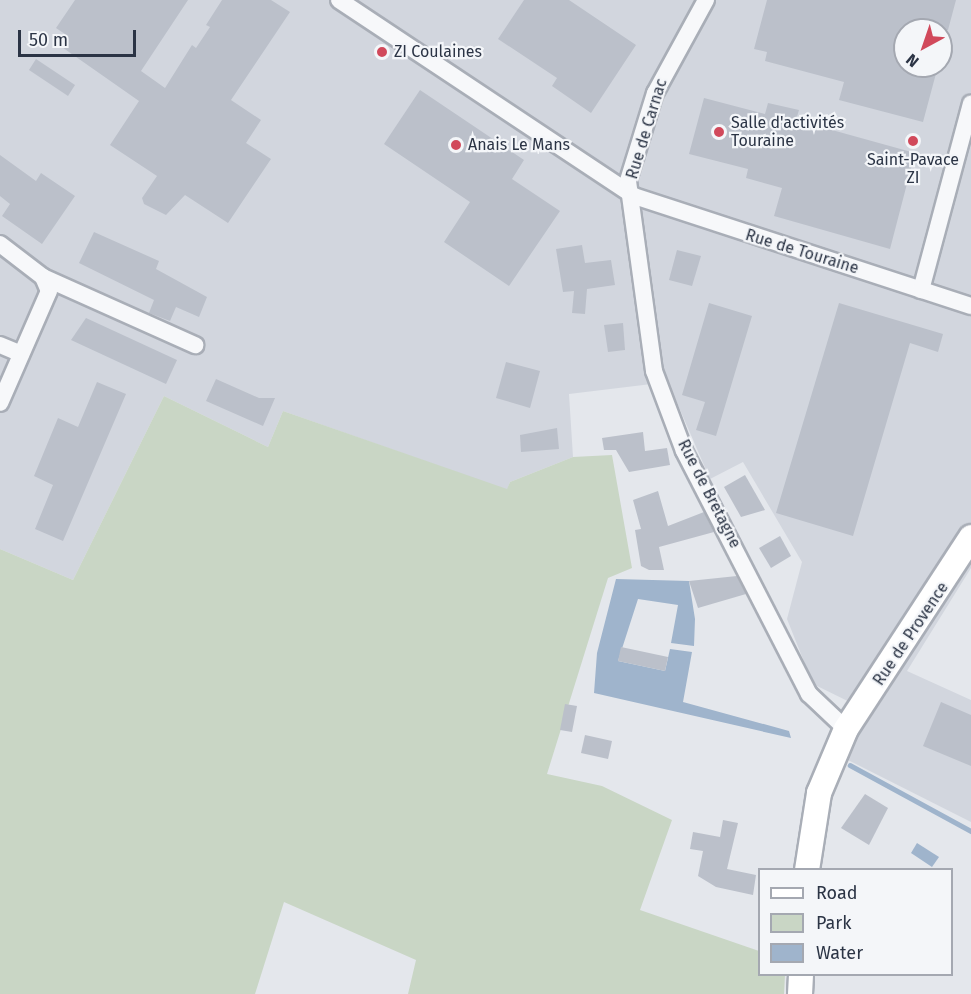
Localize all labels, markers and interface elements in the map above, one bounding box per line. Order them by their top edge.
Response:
scale bar [21,18,140,56]
north arrow [893,18,953,78]
text: 50 m [29,29,68,51]
place label: ZI Coulaines [394,42,482,62]
marker: ZI Coulaines [375,45,389,59]
text: N [902,50,923,71]
street label: Rue de Carnac [623,77,671,181]
place label: Salle d'activités Touraine [731,113,844,151]
marker: Salle d'activités Touraine [712,125,726,139]
marker: Saint-Pavace ZI [906,134,920,148]
place label: Anais Le Mans [468,135,570,155]
marker: Anais Le Mans [449,138,463,152]
place label: Saint-Pavace ZI [867,150,959,188]
street label: Rue de Touraine [743,226,861,278]
street label: Rue de Bretagne [673,437,745,551]
street label: Rue de Provence [869,579,953,689]
legend [758,868,953,976]
text: Road [816,882,858,904]
text: Park [816,912,851,934]
text: Water [816,942,863,964]

